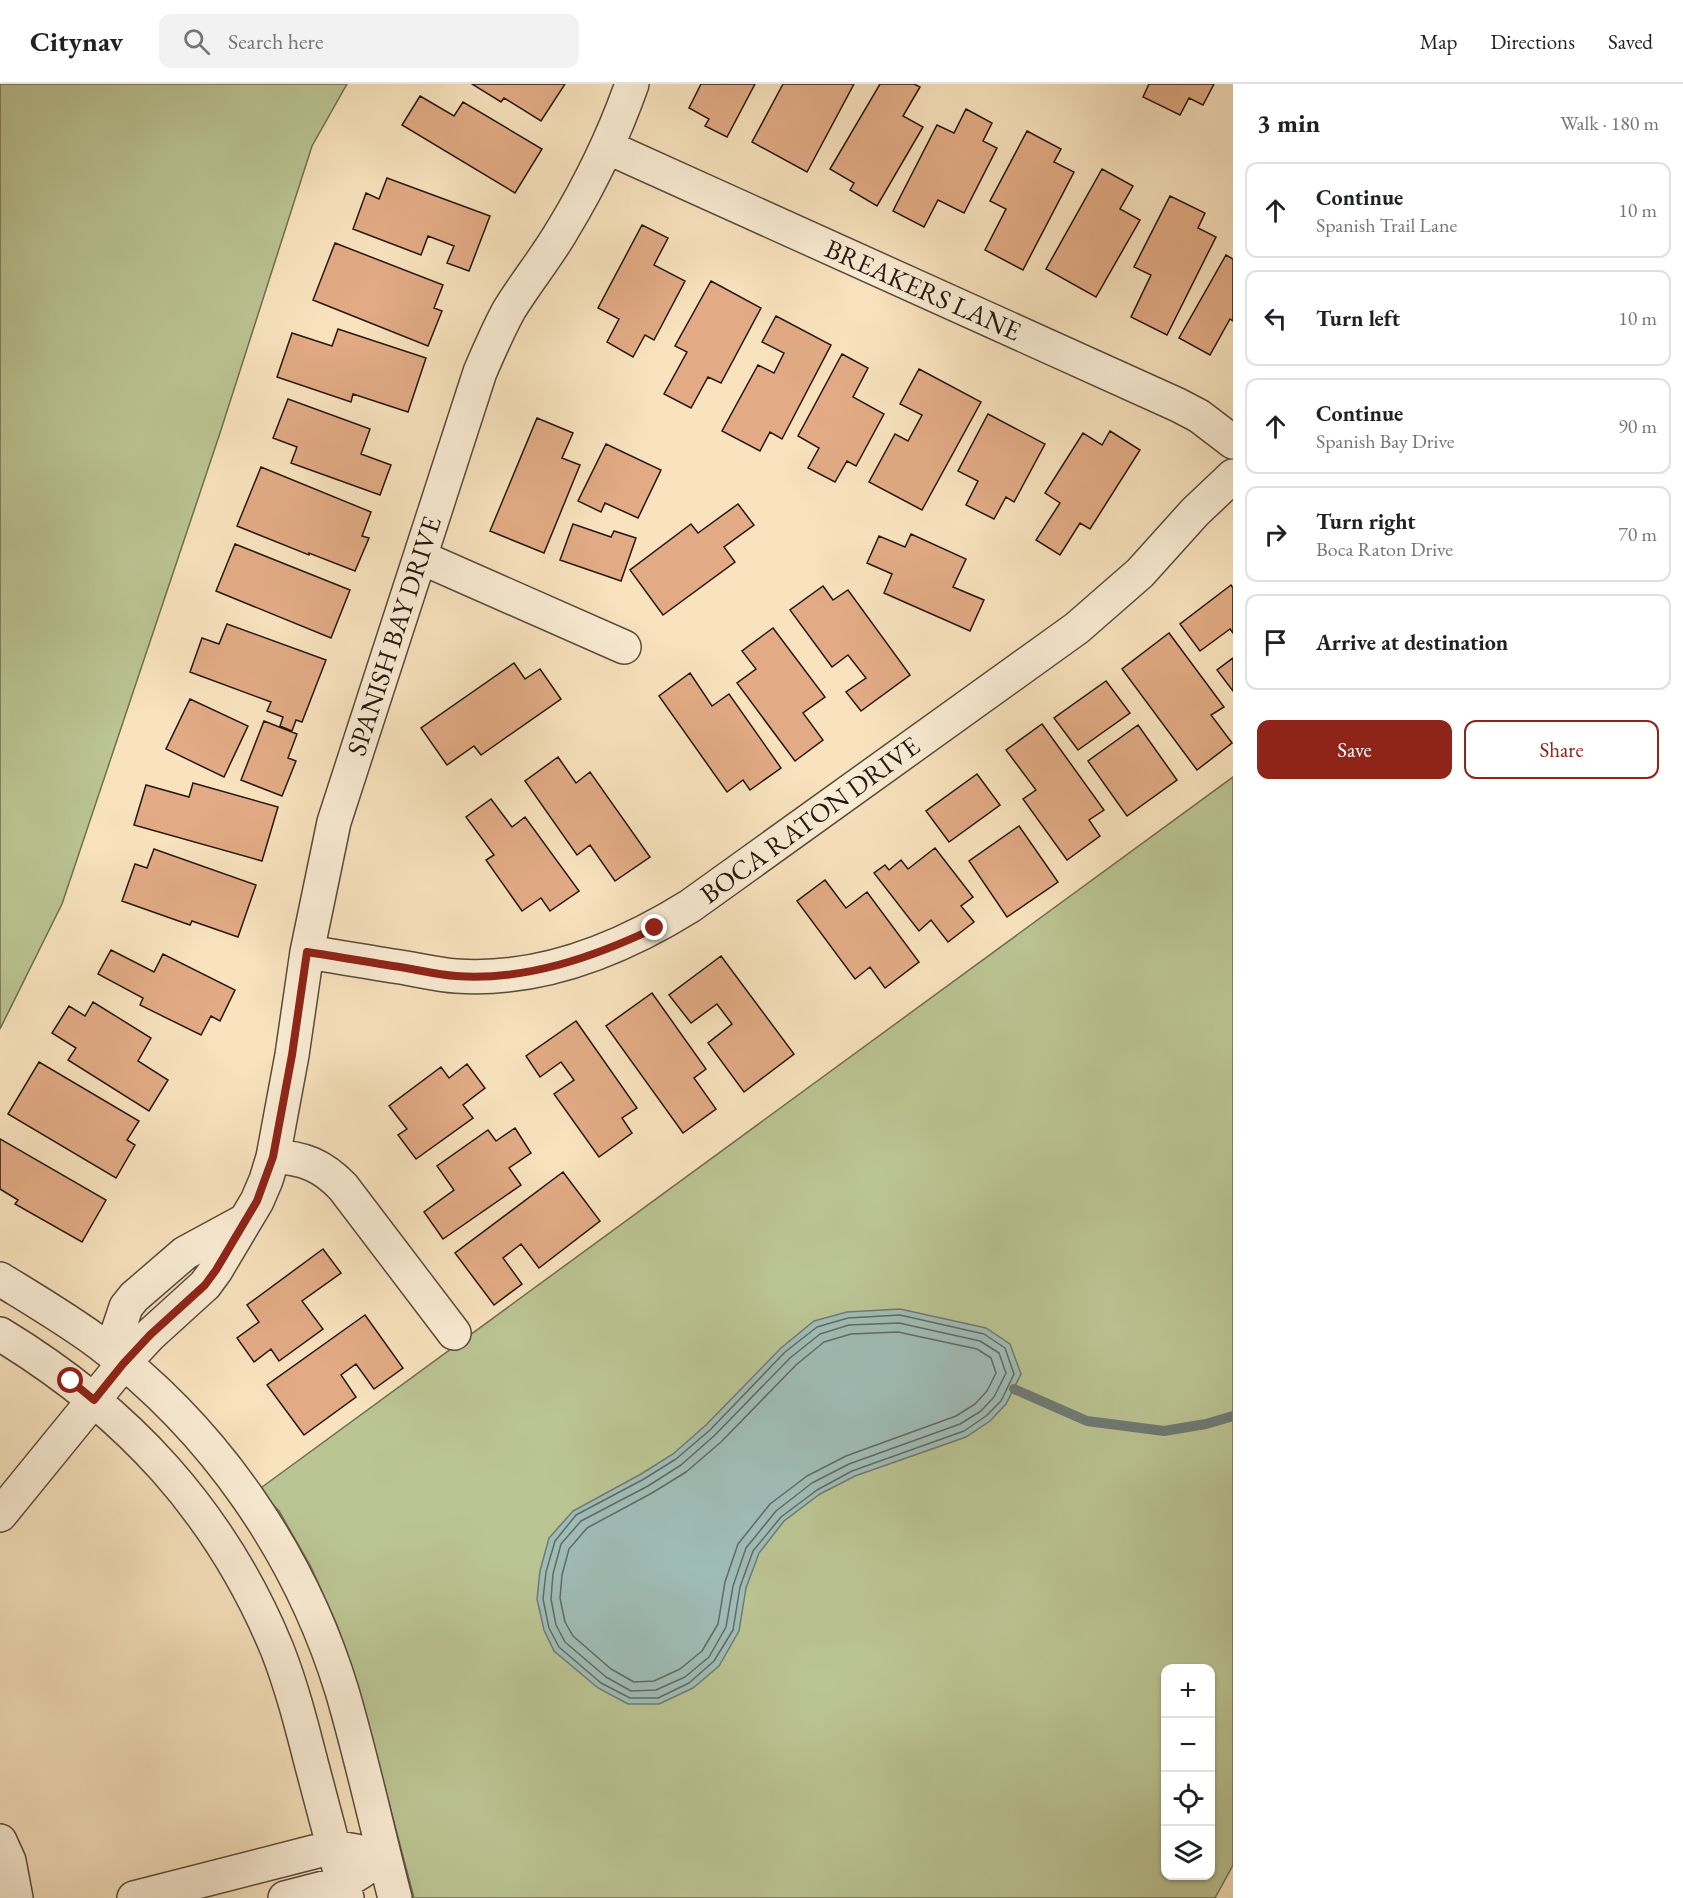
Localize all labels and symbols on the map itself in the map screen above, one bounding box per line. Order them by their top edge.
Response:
street label: BREAKERS LANE [820,231,1027,348]
street label: SPANISH BAY DRIVE [338,512,449,760]
street label: BOCA RATON DRIVE [693,728,926,911]
route end [641,914,667,940]
route start [57,1367,83,1393]

